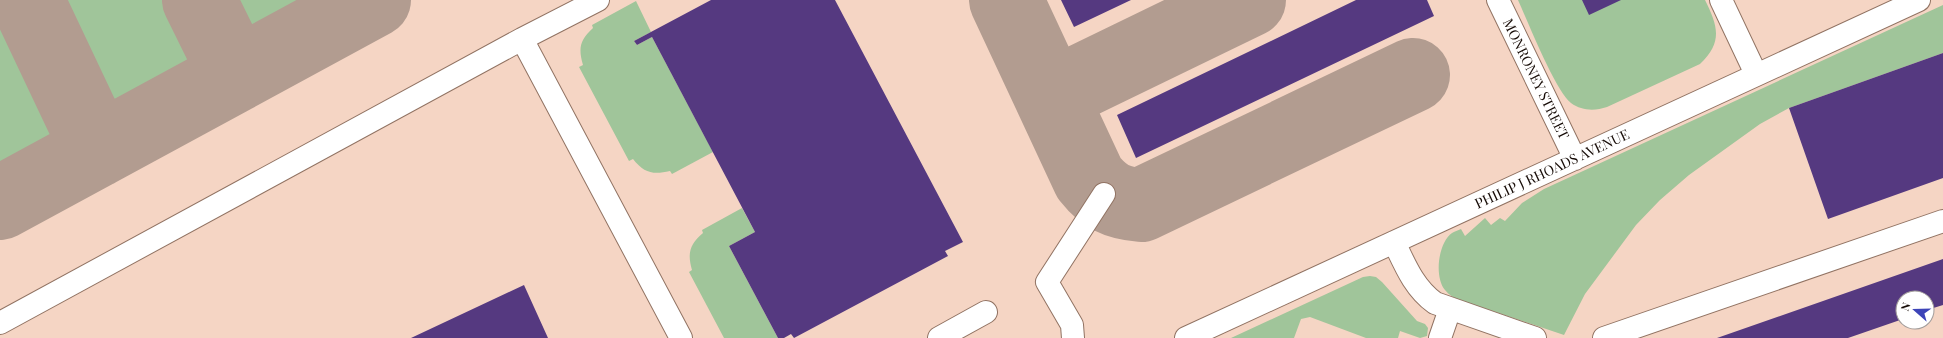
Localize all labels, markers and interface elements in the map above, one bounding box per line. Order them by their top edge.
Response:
street label: MONRONEY STREET [1499,15,1574,143]
street label: PHILIP J RHOADS AVENUE [1472,124,1632,213]
north arrow [1895,290,1935,330]
text: N [1897,300,1914,313]

